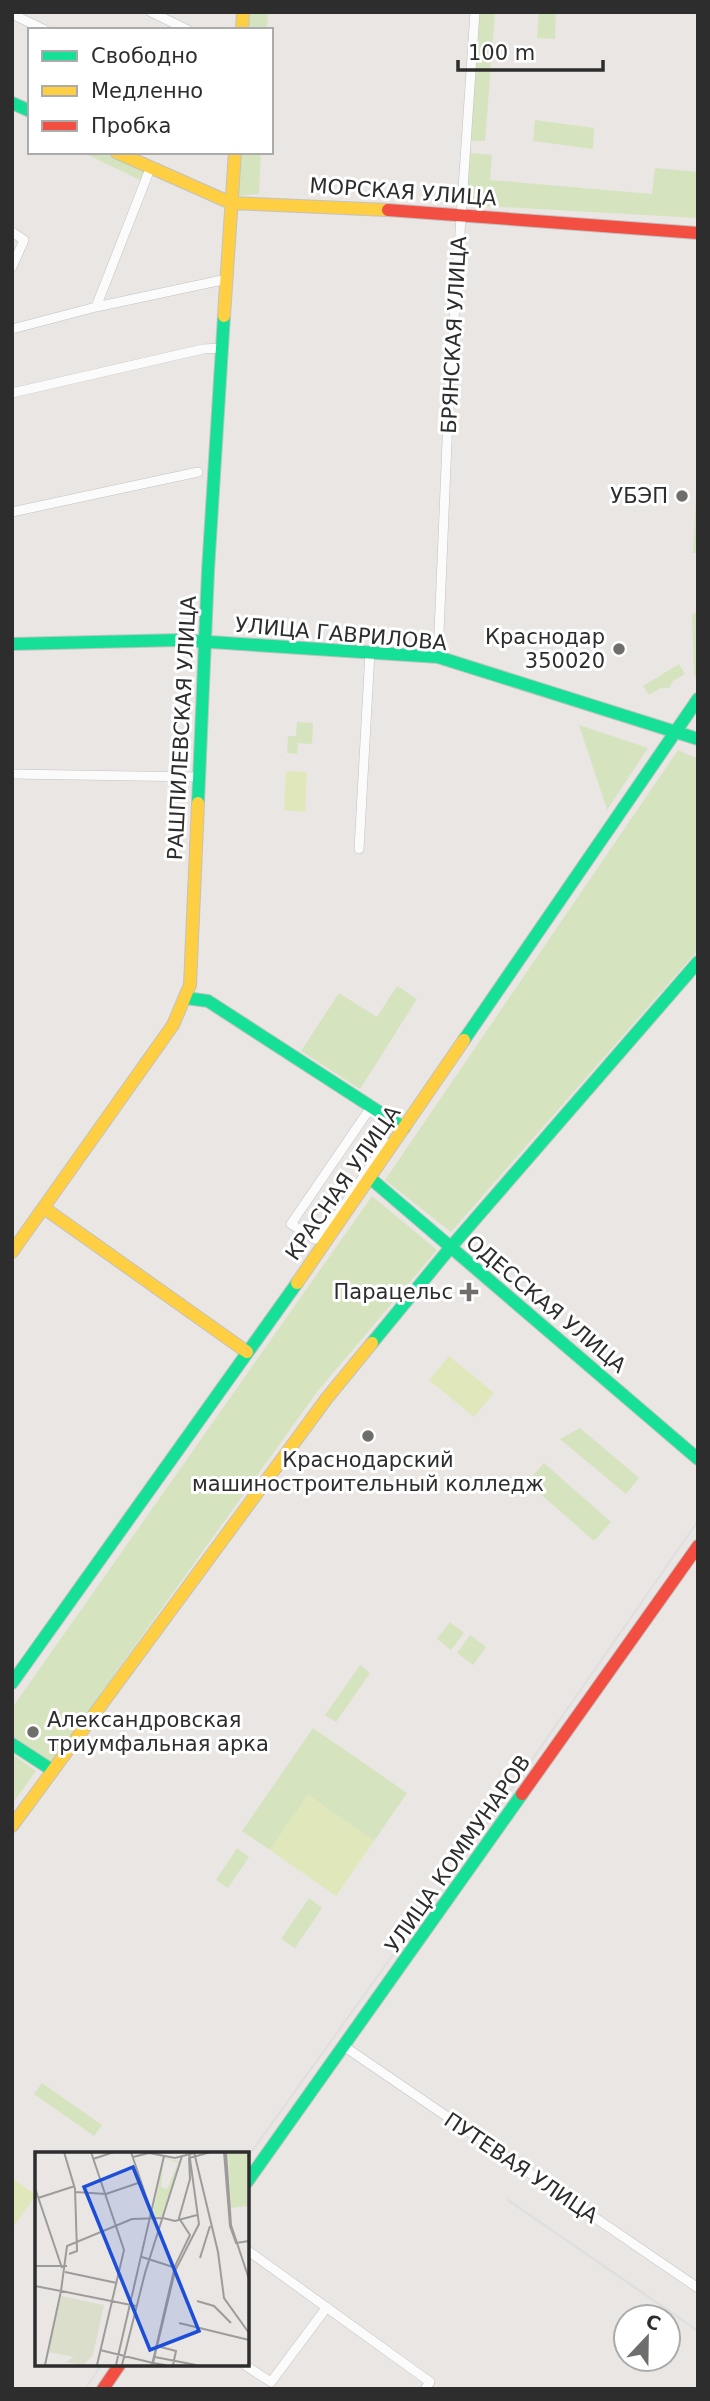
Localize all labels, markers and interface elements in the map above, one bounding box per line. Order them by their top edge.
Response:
legend [28,28,273,154]
scale bar [458,28,603,72]
text: 100 m [468,41,535,65]
text: Свободно [91,44,198,68]
text: Медленно [91,79,203,103]
text: Пробка [91,114,171,138]
street label: МОРСКАЯ УЛИЦА [309,173,498,211]
street label: БРЯНСКАЯ УЛИЦА [437,235,471,434]
place label: УБЭП [610,484,668,508]
marker: УБЭП [674,488,690,504]
street label: РАШПИЛЕВСКАЯ УЛИЦА [163,595,201,861]
street label: УЛИЦА ГАВРИЛОВА [234,613,449,655]
place label: Краснодар 350020 [485,625,605,673]
marker: Краснодар 350020 [611,641,627,657]
street label: КРАСНАЯ УЛИЦА [281,1101,406,1265]
street label: ОДЕССКАЯ УЛИЦА [461,1230,631,1378]
place label: Парацельс [334,1280,453,1304]
marker: Парацельс [459,1282,479,1302]
marker: Краснодарский машиностроительный колледж [360,1428,376,1444]
place label: Краснодарский машиностроительный колледж [192,1448,544,1496]
place label: Александровская триумфальная арка [47,1708,269,1756]
marker: Александровская триумфальная арка [25,1724,41,1740]
street label: УЛИЦА КОММУНАРОВ [381,1751,535,1957]
street label: ПУТЕВАЯ УЛИЦА [440,2108,603,2229]
inset map [35,2152,248,2366]
north arrow [612,2303,682,2373]
text: С [643,2309,664,2335]

